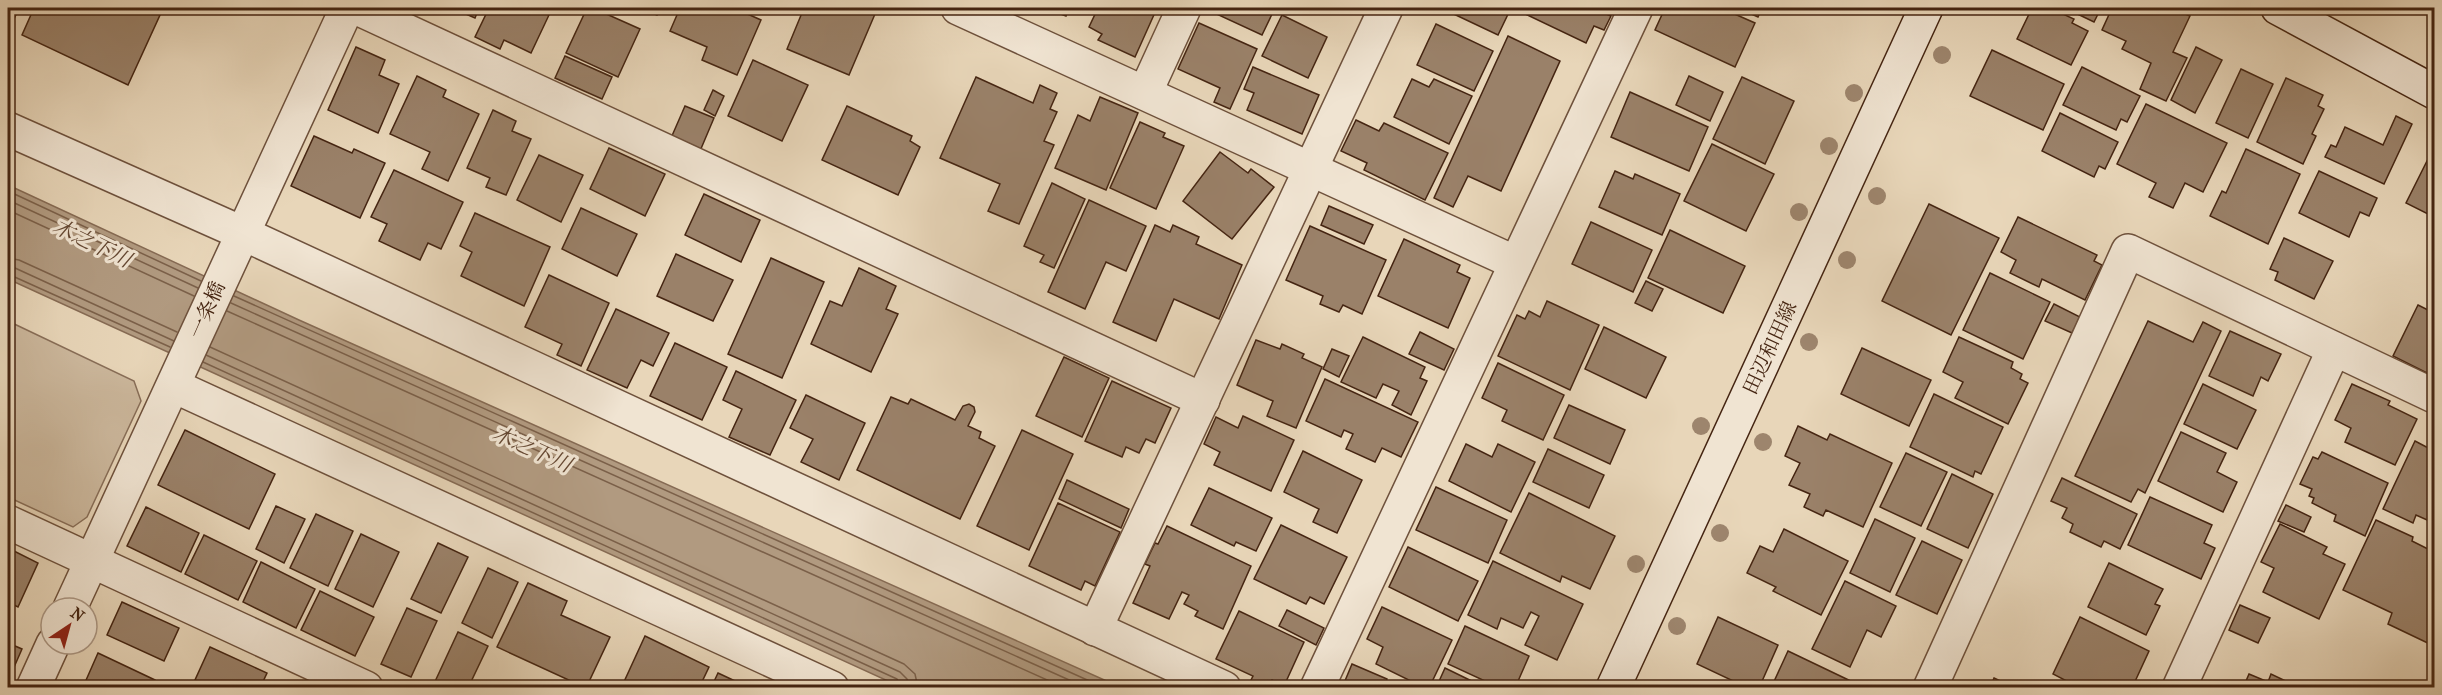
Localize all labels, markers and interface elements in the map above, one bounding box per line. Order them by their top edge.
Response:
water label: 木之下川 [49,214,137,273]
street label: 一条橋 [184,278,230,342]
street label: 田辺和田線 [1738,298,1802,398]
water label: 木之下川 [489,421,577,478]
north arrow [39,596,99,656]
text: N [67,603,89,626]

